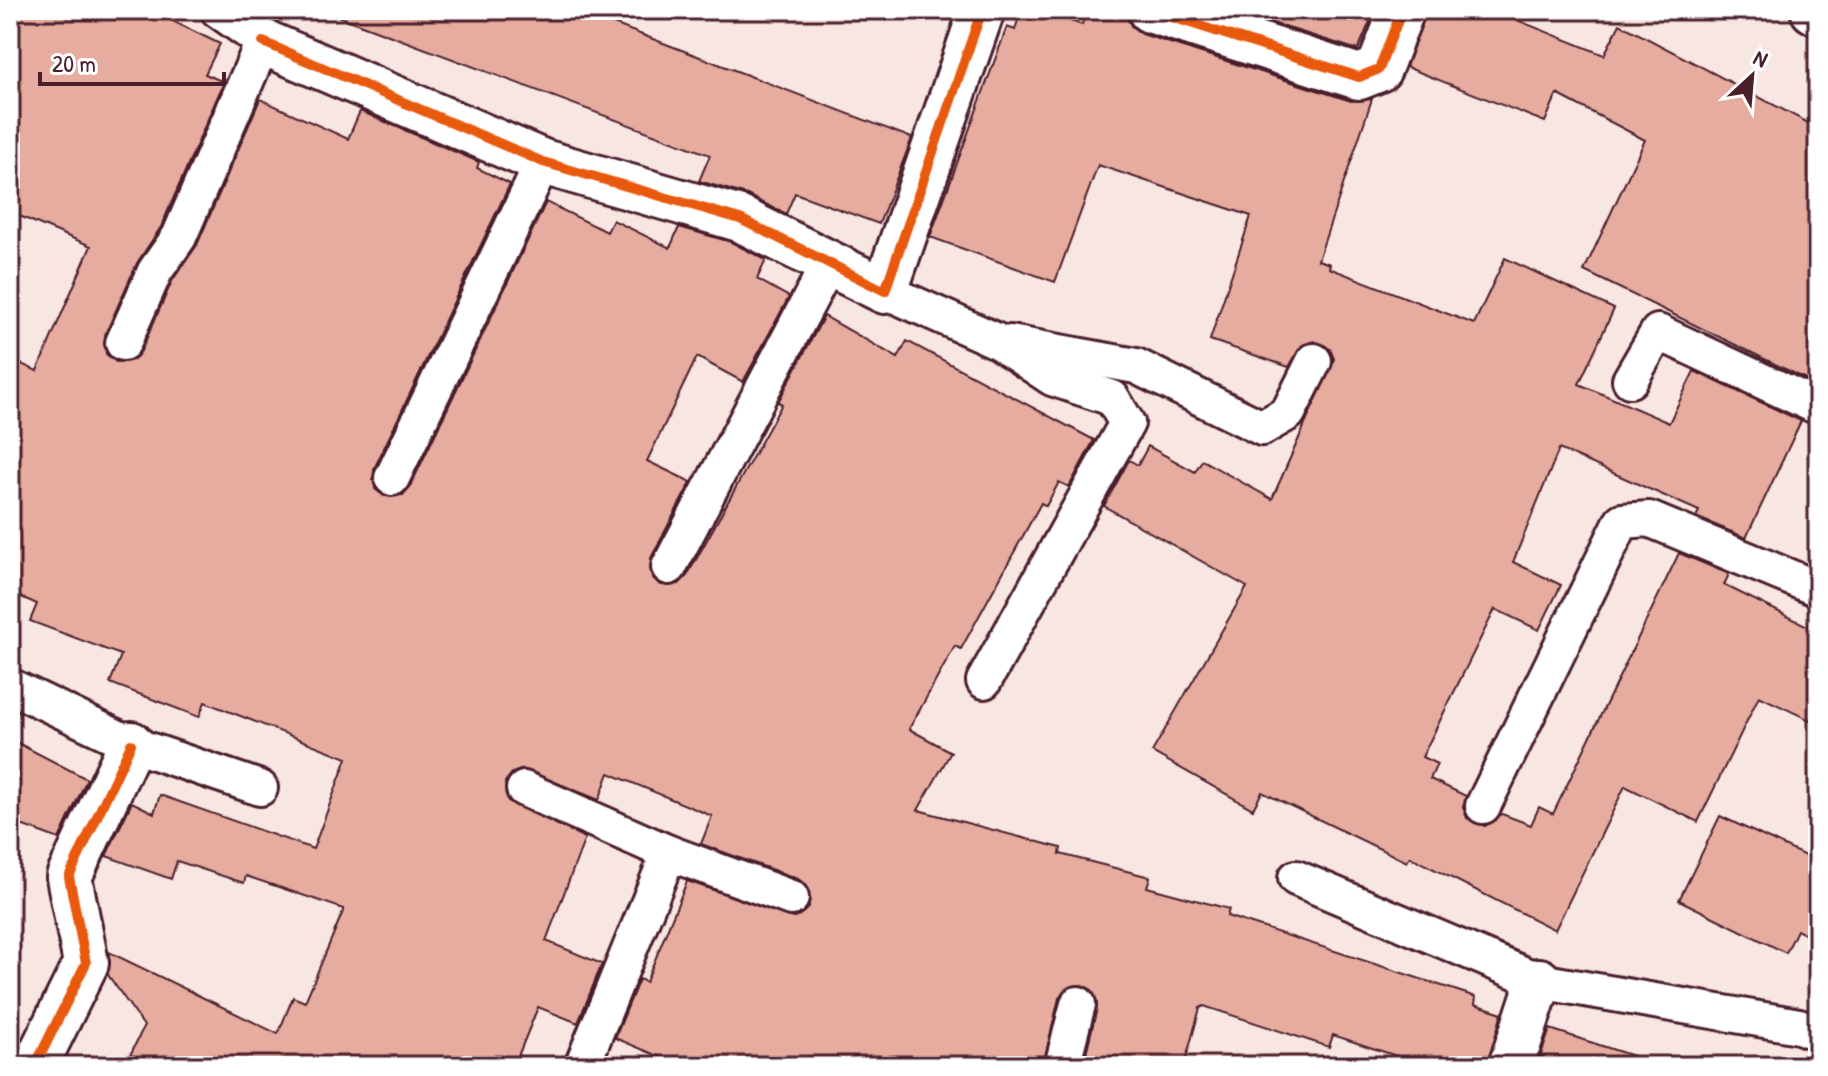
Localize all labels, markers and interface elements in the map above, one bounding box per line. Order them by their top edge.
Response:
scale bar [40,36,224,86]
north arrow [1712,36,1792,116]
text: N [1749,42,1773,74]
text: 20 m [52,47,96,79]

